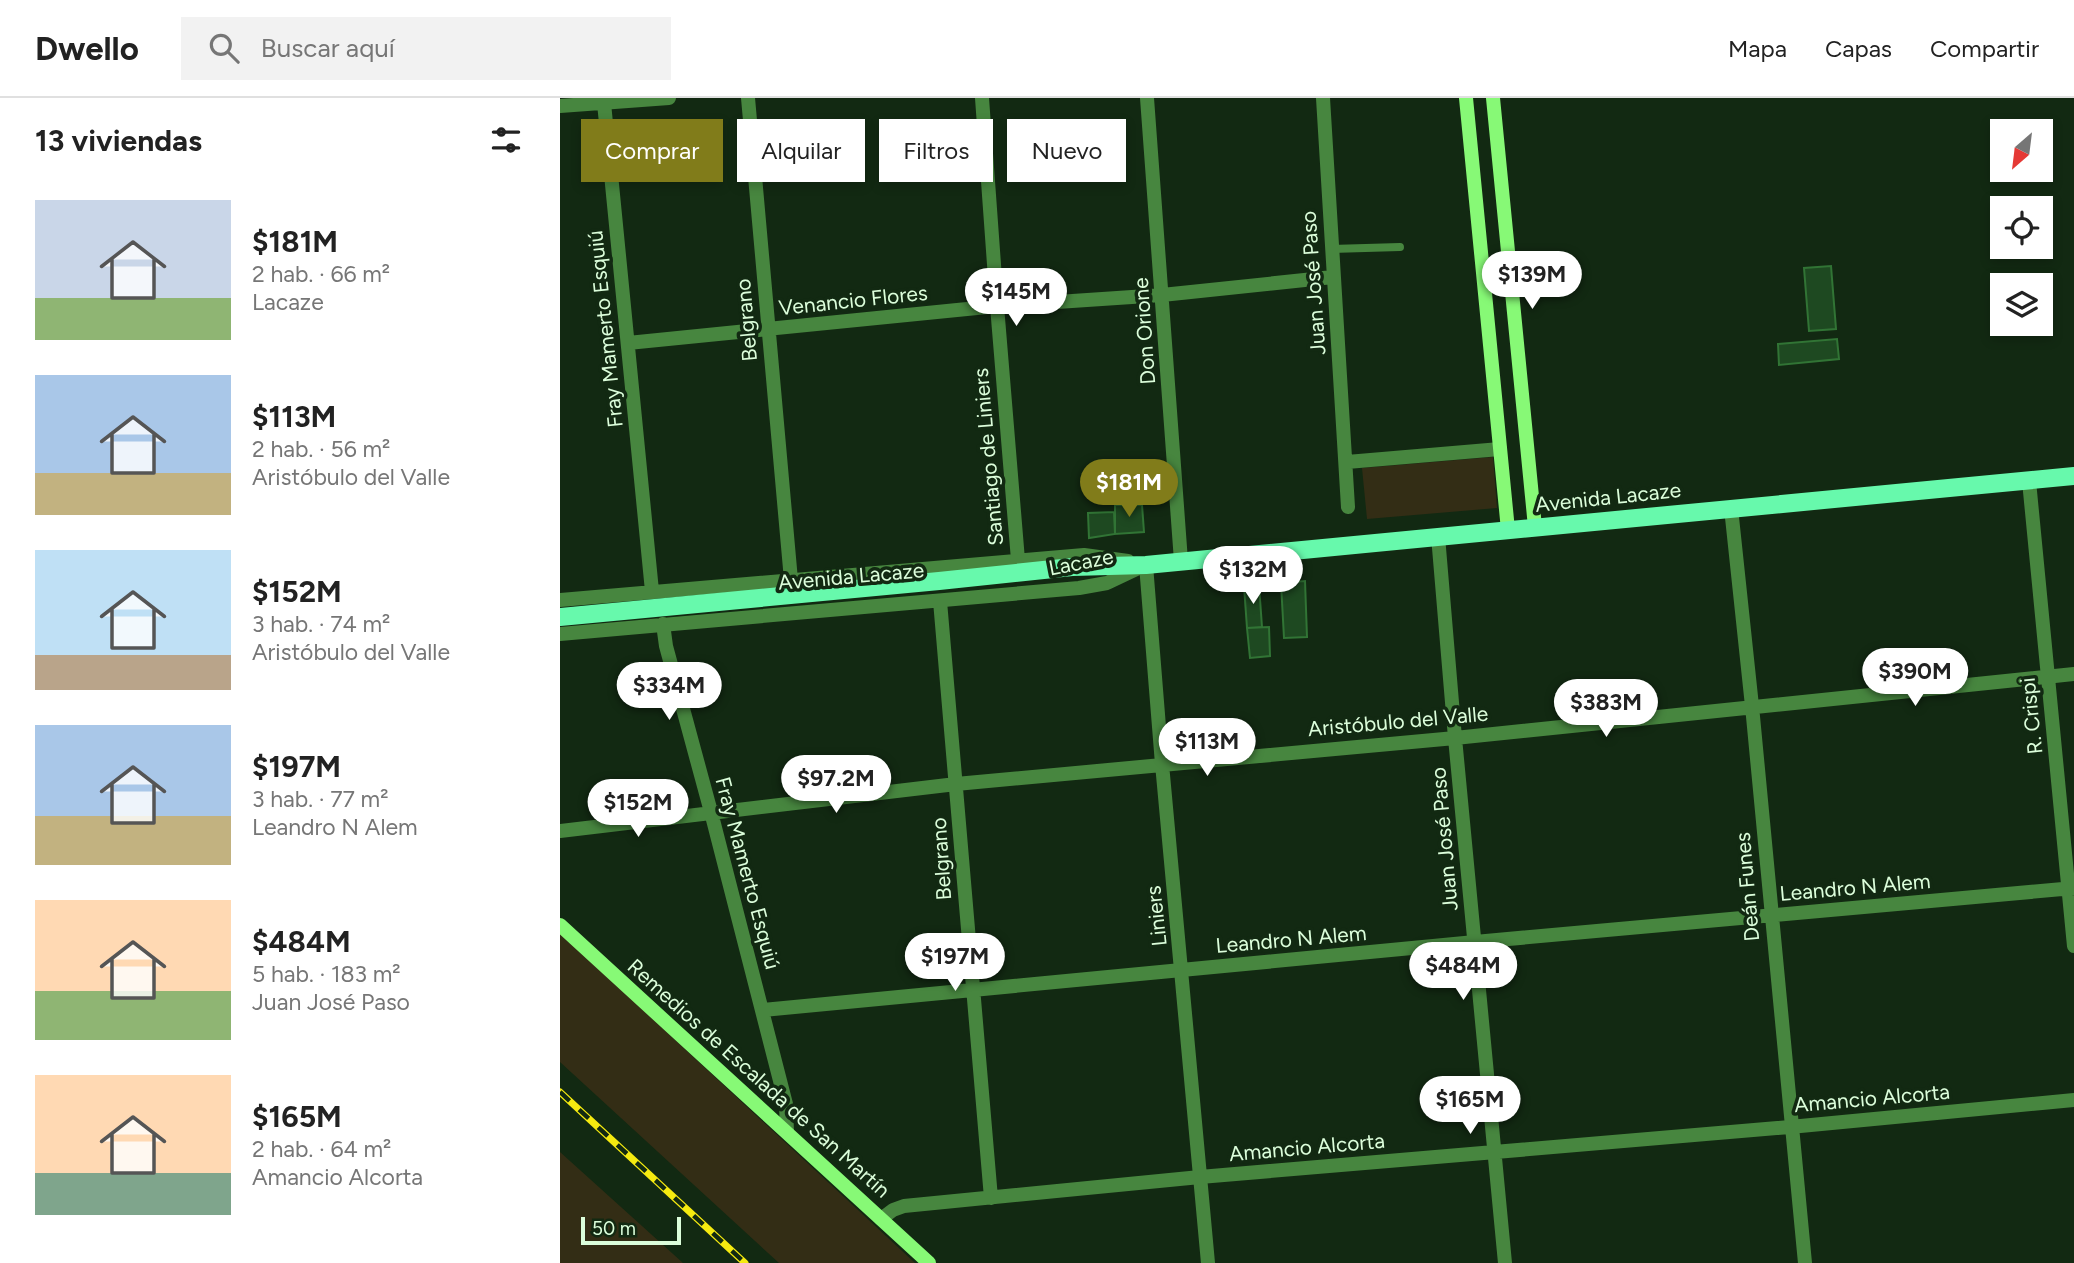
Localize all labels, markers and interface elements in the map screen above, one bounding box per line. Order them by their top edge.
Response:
search box [181,17,671,80]
text: Dwello [35,29,139,68]
icon: search [205,29,243,67]
text: Buscar aquí [261,32,395,64]
text: Mapa [1728,34,1787,63]
text: Capas [1825,34,1892,63]
text: Compartir [1930,34,2039,63]
chip: Comprar [581,119,723,182]
chip: Alquilar [737,119,865,182]
chip: Filtros [879,119,993,182]
chip: Nuevo [1007,119,1126,182]
north arrow [1990,119,2053,182]
map controls [1990,119,2053,336]
icon: filters [487,121,525,159]
text: 13 viviendas [35,122,202,159]
button: locate [1990,196,2053,259]
street label: Juan José Paso [1295,210,1331,356]
text: $181M [252,223,338,260]
icon: home [91,228,175,312]
street label: Fray Mamerto Esquiú [582,229,628,429]
pin: $139M [1483,252,1581,311]
text: 2 hab. · 66 m² [252,260,390,288]
text: $139M [1498,260,1566,288]
pin: $145M [967,268,1065,328]
button: layers [1990,273,2053,336]
text: $145M [981,277,1051,305]
street label: Don Orione [1128,277,1160,385]
street label: Belgrano [730,278,762,362]
street label: Venancio Flores [777,280,929,320]
text: Lacaze [252,288,324,316]
street label: Santiago de Liniers [968,367,1008,547]
text: $113M [252,398,336,435]
icon: home [91,403,175,487]
text: 2 hab. · 56 m² [252,435,390,463]
pin: $181M [1080,460,1178,519]
text: Aristóbulo del Valle [252,463,450,491]
text: $181M [1096,468,1162,496]
street label: Avenida Lacaze [1534,477,1682,517]
street label: Lacaze [1046,543,1116,581]
pin: $132M [1204,546,1302,606]
text: $132M [1219,555,1287,583]
street label: Avenida Lacaze [777,557,925,595]
text: $152M [252,573,342,610]
icon: home [91,578,175,662]
text: 3 hab. · 74 m² [252,610,390,638]
text: Aristóbulo del Valle [252,638,450,666]
pin: $390M [1866,648,1964,708]
text: $390M [1878,657,1952,685]
pin: $334M [620,662,718,722]
text: $334M [633,671,705,699]
street label: R. Crispi [2015,676,2047,756]
pin: $383M [1557,680,1655,739]
text: $383M [1570,688,1642,716]
street label: Aristóbulo del Valle [1307,701,1489,741]
pin: $113M [1158,718,1256,778]
text: $113M [1175,727,1239,755]
text: $197M [252,748,341,785]
icon: home [91,753,175,837]
pin: $97.2M [779,756,893,815]
text: $97.2M [797,764,875,792]
street label: Juan José Paso [1425,766,1463,912]
street label: Fray Mamerto Esquiú [710,774,786,972]
pin: $152M [589,780,687,839]
text: 3 hab. · 77 m² [252,785,388,813]
text: $152M [604,788,672,816]
text: Leandro N Alem [252,813,418,841]
street label: Belgrano [926,817,956,901]
street label: Deán Funes [1730,831,1764,943]
street label: Leandro N Alem [1779,868,1931,906]
street label: Liniers [1140,884,1172,948]
street label: Leandro N Alem [1215,920,1367,958]
text: $484M [252,923,351,960]
icon: home [91,928,175,1012]
pin: $197M [906,934,1004,993]
text: $197M [921,942,989,970]
pin: $484M [1414,942,1512,1002]
text: $484M [1425,951,1501,979]
street label: Remedios de Escalada de San Martín [623,953,895,1203]
text: 5 hab. · 183 m² [252,960,401,988]
text: Juan José Paso [252,988,410,1016]
pin: $165M [1421,1076,1519,1136]
street label: Amancio Alcorta [1793,1079,1951,1117]
text: $165M [1436,1085,1504,1113]
text: $165M [252,1098,342,1135]
icon: home [91,1103,175,1187]
street label: Amancio Alcorta [1228,1128,1386,1166]
text: 2 hab. · 64 m² [252,1135,391,1163]
text: Amancio Alcorta [252,1163,423,1191]
scale bar [581,1214,681,1246]
text: 50 m [592,1217,636,1240]

